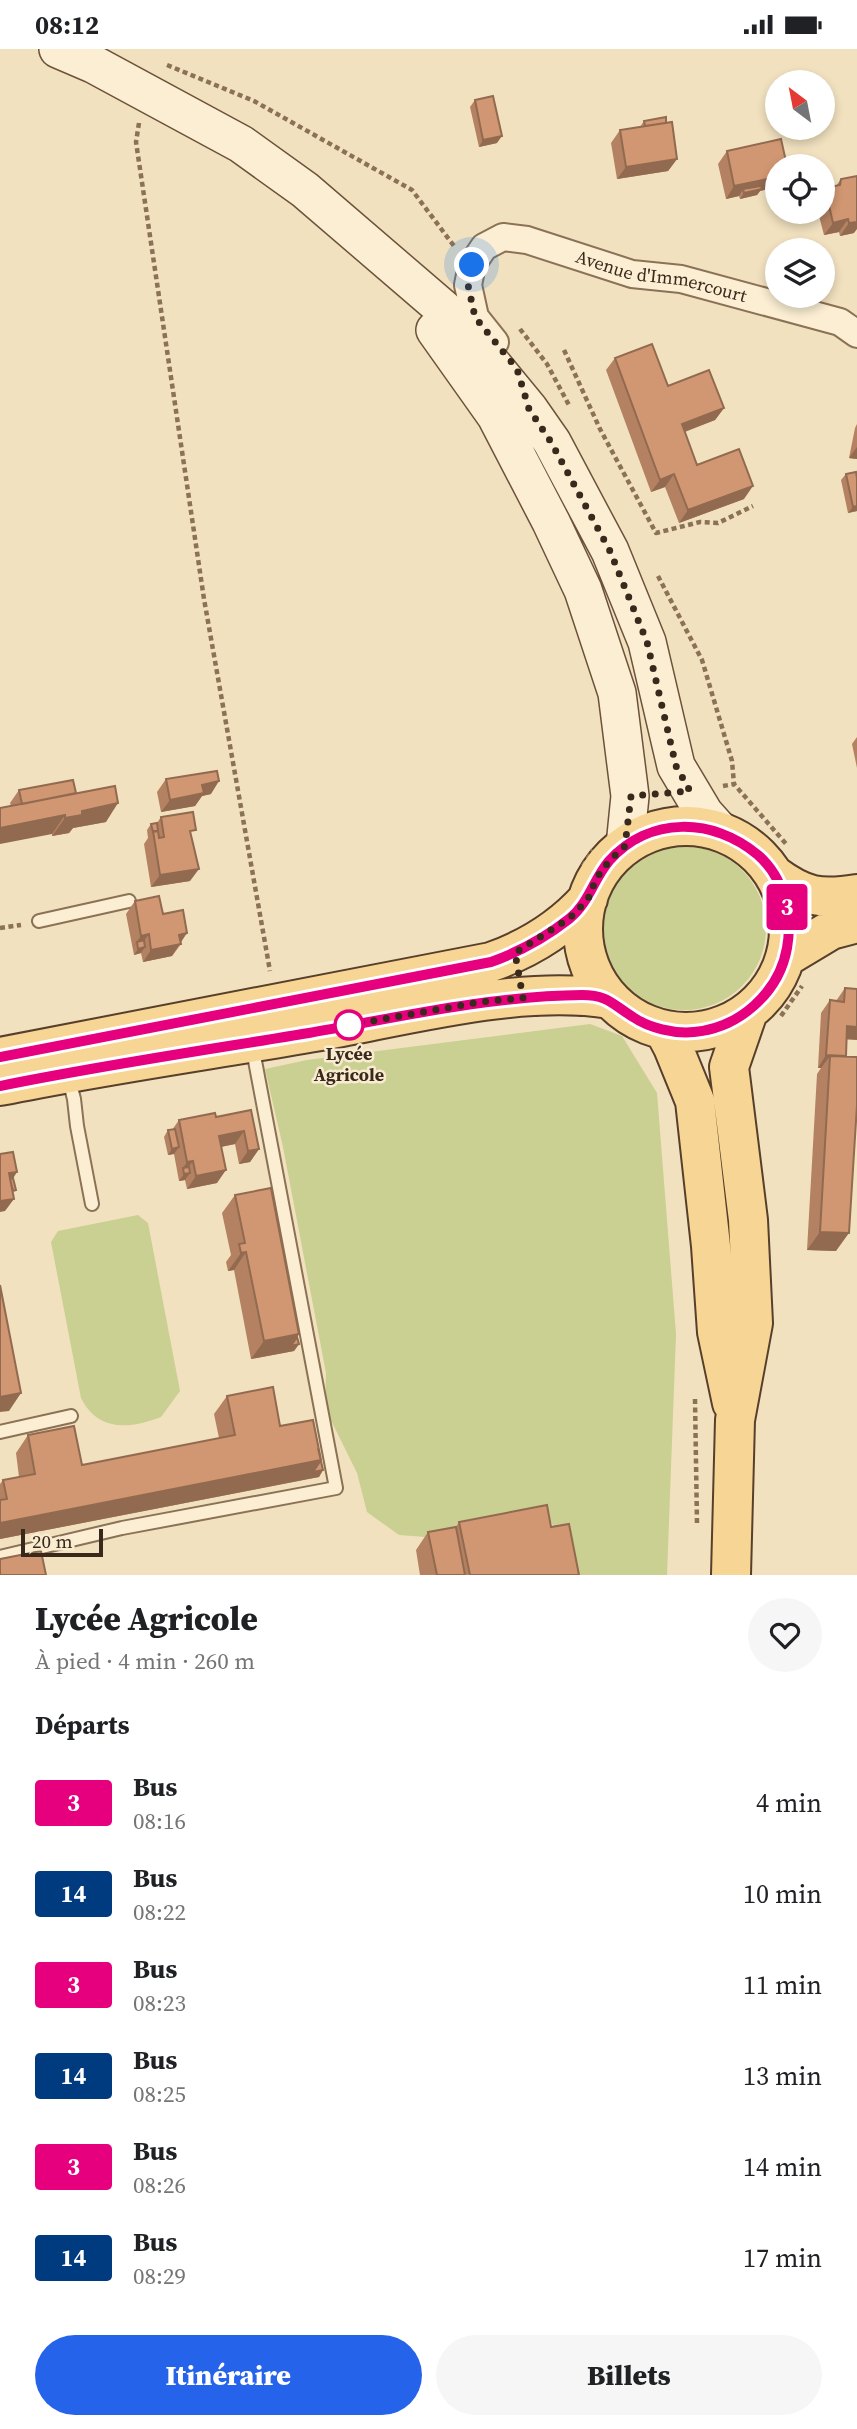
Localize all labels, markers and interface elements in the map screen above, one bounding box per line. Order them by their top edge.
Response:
text: 08:12 [35,7,99,43]
north arrow [765,70,835,140]
map controls [765,70,835,308]
button: locate [765,154,835,224]
button: layers [765,238,835,308]
street label: Avenue d'Immercourt [573,244,750,308]
your location [454,247,489,282]
line badge: 3 [764,884,810,930]
text: 3 [780,890,794,923]
marker: Lycée Agricole [334,1010,364,1040]
place label: Lycée Agricole [314,1041,384,1087]
scale bar [21,1526,103,1558]
text: 20 m [32,1528,73,1554]
text: Lycée Agricole [35,1596,258,1641]
button: heart [748,1598,822,1672]
text: À pied · 4 min · 260 m [35,1645,255,1677]
text: Départs [35,1707,130,1743]
text: Bus [133,1769,177,1805]
text: 4 min [756,1785,822,1821]
text: 3 [67,1786,80,1819]
text: 08:16 [133,1805,186,1837]
text: Bus [133,1860,177,1896]
text: 10 min [743,1876,822,1912]
text: 14 [60,1877,87,1910]
text: 08:22 [133,1896,186,1928]
text: Bus [133,1951,177,1987]
text: 11 min [743,1967,822,2003]
text: 3 [67,1968,80,2001]
text: 08:23 [133,1987,186,2019]
text: Bus [133,2042,177,2078]
text: 13 min [743,2058,822,2094]
text: 14 [60,2059,87,2092]
text: 08:25 [133,2078,186,2110]
text: Bus [133,2133,177,2169]
text: 14 min [743,2149,822,2185]
text: 3 [67,2150,80,2183]
text: 08:26 [133,2169,186,2201]
text: Bus [133,2224,177,2260]
text: 17 min [743,2240,822,2276]
text: 14 [60,2241,87,2274]
text: 08:29 [133,2260,186,2292]
button: Itinéraire [35,2335,422,2415]
button: Billets [436,2335,822,2415]

